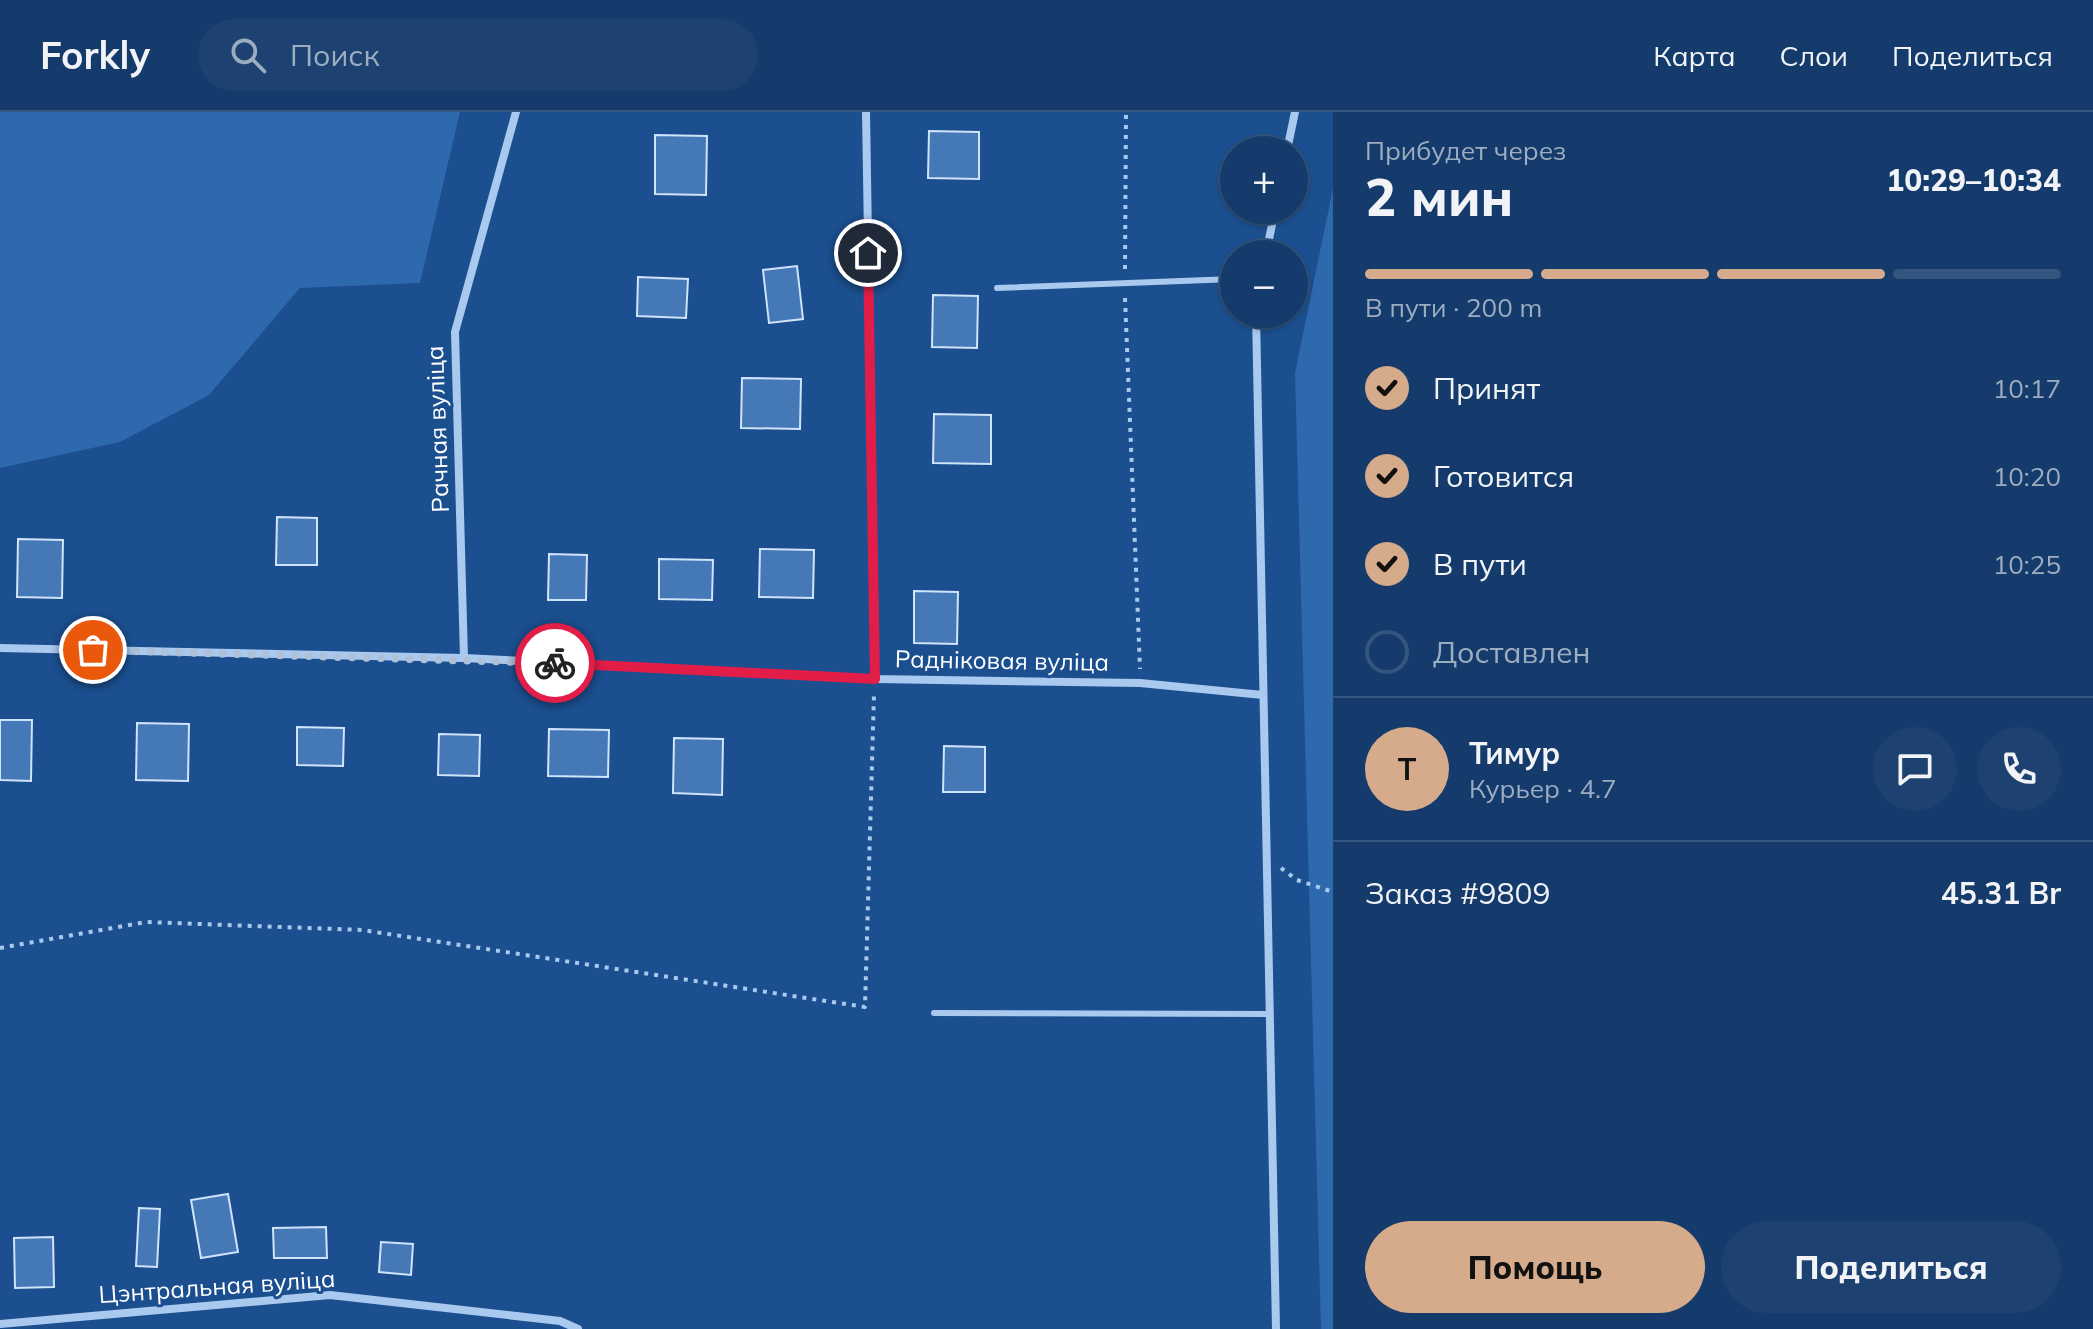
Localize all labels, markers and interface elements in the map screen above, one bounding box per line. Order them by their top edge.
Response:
search box [198,19,758,91]
text: Forkly [40,31,150,79]
icon: search [226,33,270,77]
text: Поиск [290,36,380,74]
text: Карта [1653,38,1736,73]
text: Слои [1780,38,1848,73]
text: Поделиться [1892,38,2053,73]
text: Прибудет через [1365,134,1566,167]
map controls [1220,136,1308,328]
button: + [1220,136,1308,224]
text: 10:29–10:34 [1886,161,2061,199]
text: 2 мин [1365,164,1513,229]
pin [834,219,902,287]
icon: home [846,231,890,275]
button: − [1220,240,1308,328]
text: В пути · 200 m [1365,291,1542,324]
street label: Рачная вуліца [419,345,455,513]
icon: check [1365,366,1409,410]
text: Принят [1433,369,1540,407]
text: 10:17 [1993,372,2061,405]
icon: check [1365,454,1409,498]
text: Готовится [1433,457,1574,495]
text: 10:20 [1993,460,2061,493]
icon: check [1365,542,1409,586]
text: В пути [1433,545,1527,583]
text: 10:25 [1993,548,2061,581]
pin [59,616,127,684]
courier [515,623,595,703]
icon: bag [71,628,115,672]
text: Доставлен [1433,633,1591,671]
icon: bike [533,641,577,685]
street label: Радніковая вуліца [895,643,1109,677]
button: chat [1873,727,1957,811]
button: phone [1977,727,2061,811]
text: Тимур [1469,734,1560,772]
text: Т [1398,750,1416,788]
text: Курьер · 4.7 [1469,772,1617,805]
text: Заказ #9809 [1365,874,1550,912]
text: 45.31 Br [1941,874,2061,912]
button: Помощь [1365,1221,1705,1313]
button: Поделиться [1721,1221,2061,1313]
street label: Цэнтральная вуліца [98,1263,336,1309]

